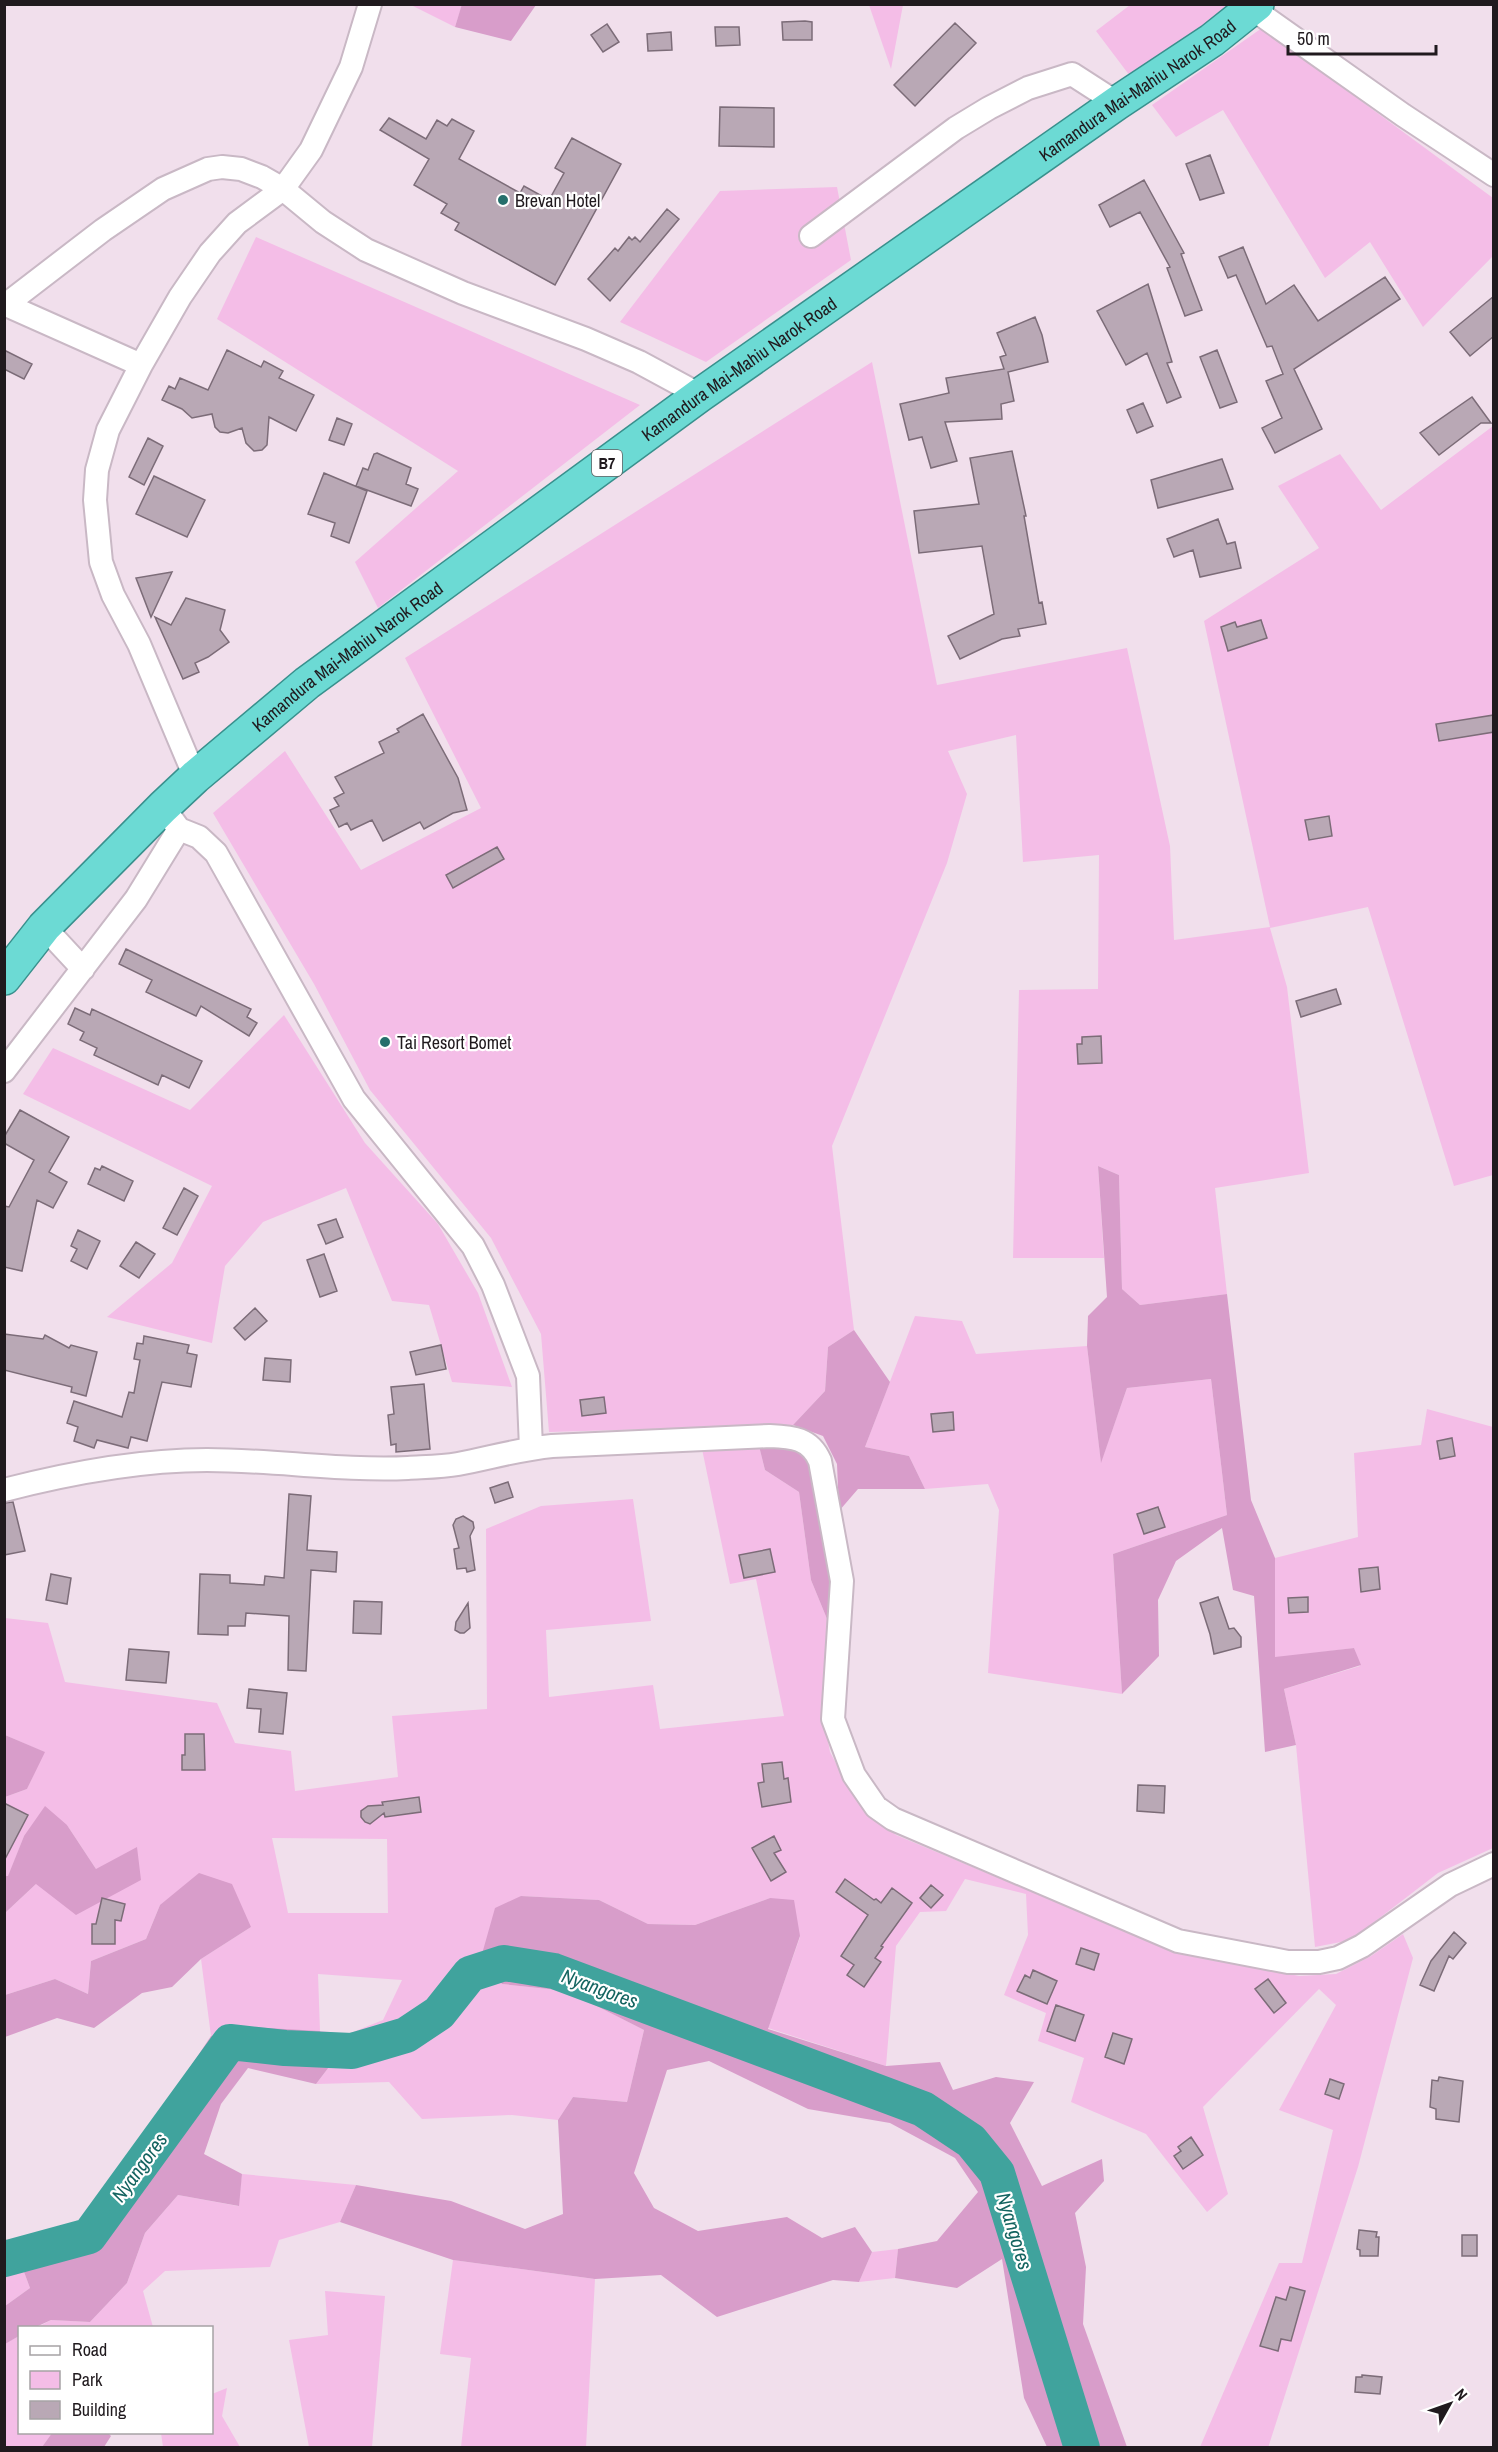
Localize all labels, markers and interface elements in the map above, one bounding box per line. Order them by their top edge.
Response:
street label: Kamandura Mai-Mahiu Narok Road [1033,13,1241,167]
scale bar [1288,18,1436,56]
text: 50 m [1297,26,1330,51]
place label: Brevan Hotel [515,188,600,213]
marker: Brevan Hotel [496,193,510,207]
street label: Kamandura Mai-Mahiu Narok Road [636,291,841,447]
road number: B7 [592,450,622,476]
street label: Kamandura Mai-Mahiu Narok Road [246,575,448,737]
place label: Tai Resort Bomet [397,1030,511,1055]
marker: Tai Resort Bomet [378,1035,392,1049]
water label: Nyangores [558,1962,642,2014]
water label: Nyangores [105,2127,173,2207]
water label: Nyangores [990,2189,1040,2273]
legend [18,2326,213,2434]
text: Road [72,2337,107,2362]
text: Park [72,2367,103,2392]
north arrow [1420,2374,1480,2434]
text: N [1450,2384,1473,2405]
text: Building [72,2397,127,2422]

